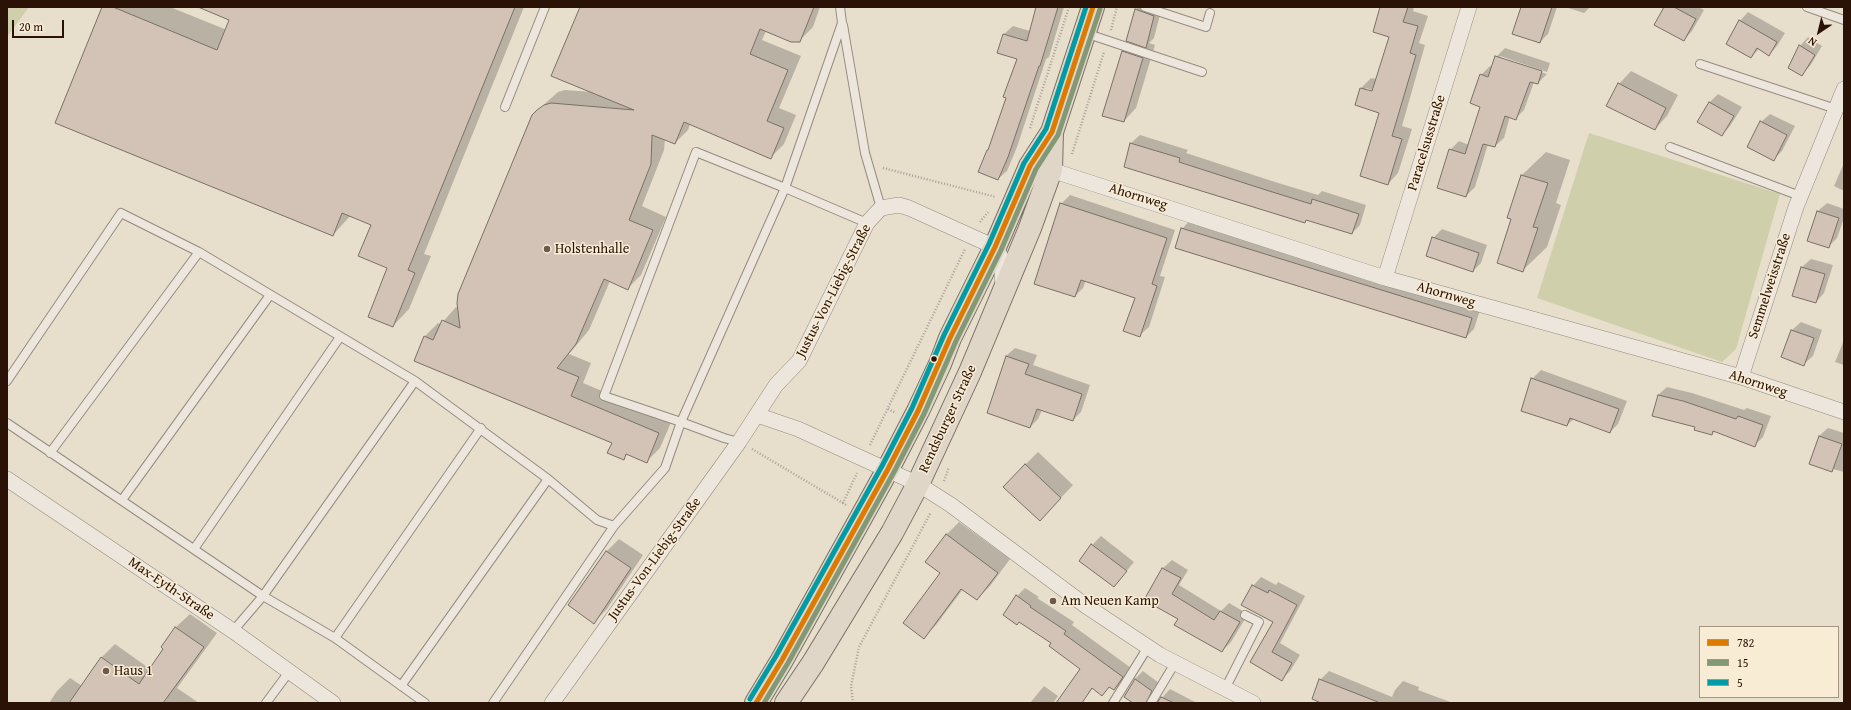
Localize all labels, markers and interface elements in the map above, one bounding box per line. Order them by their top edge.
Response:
scale bar [14,12,66,38]
north arrow [1799,12,1839,52]
text: 20 m [19,18,43,35]
text: N [1805,33,1820,50]
street label: Paracelsusstraße [1404,93,1450,193]
street label: Ahornweg [1107,180,1169,214]
street label: Justus-Von-Liebig-Straße [793,221,875,361]
street label: Semmelweisstraße [1745,231,1795,341]
place label: Holstenhalle [555,241,629,257]
marker: Holstenhalle [542,244,552,254]
street label: Ahornweg [1415,279,1477,311]
unlabelled marker [929,354,939,364]
street label: Rendsburger Straße [916,362,980,476]
street label: Ahornweg [1727,367,1789,401]
street label: Justus-Von-Liebig-Straße [605,494,705,624]
street label: Max-Eyth-Straße [125,554,217,624]
place label: Am Neuen Kamp [1061,593,1159,609]
marker: Am Neuen Kamp [1048,596,1058,606]
legend [1699,626,1839,698]
text: 782 [1737,634,1754,651]
text: 15 [1737,654,1749,671]
place label: Haus 1 [114,663,153,679]
marker: Haus 1 [101,666,111,676]
text: 5 [1737,674,1743,691]

